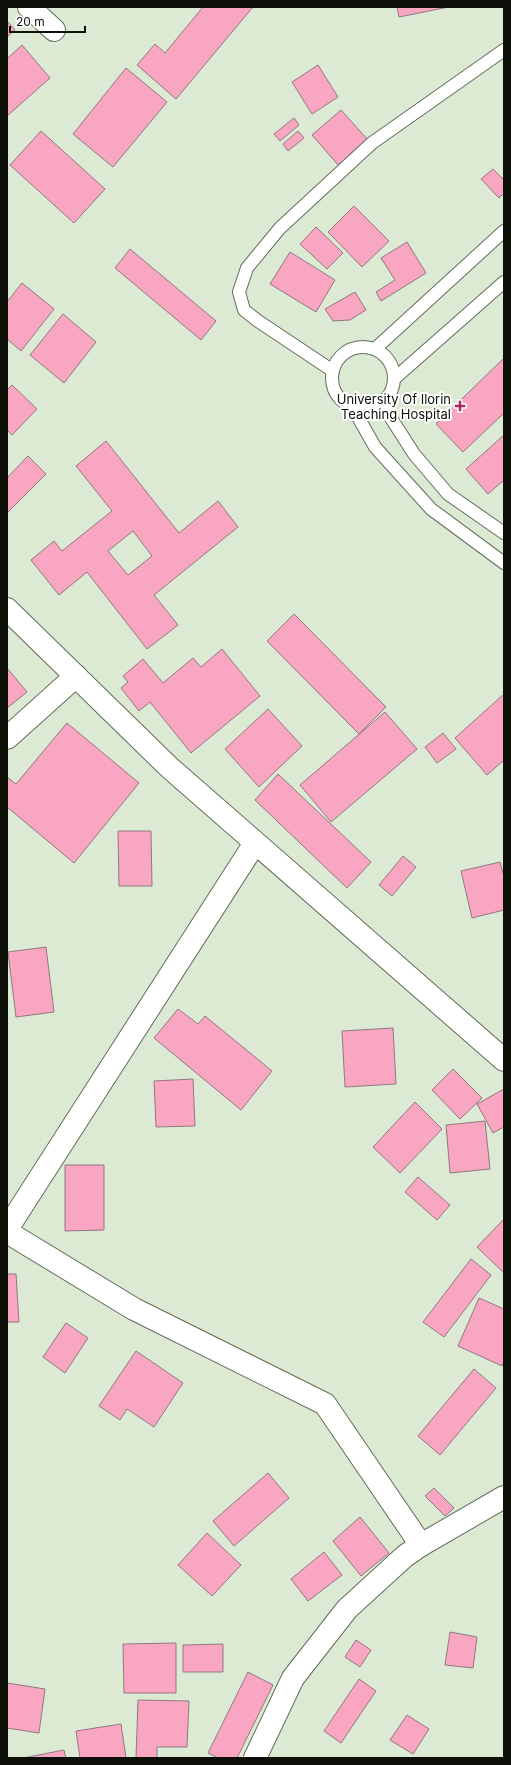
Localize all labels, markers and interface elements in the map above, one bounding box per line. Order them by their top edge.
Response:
scale bar [10,8,85,34]
text: 20 m [16,14,45,29]
place label: University Of Ilorin Teaching Hospital [337,391,451,422]
marker: University Of Ilorin Teaching Hospital [454,400,466,412]

